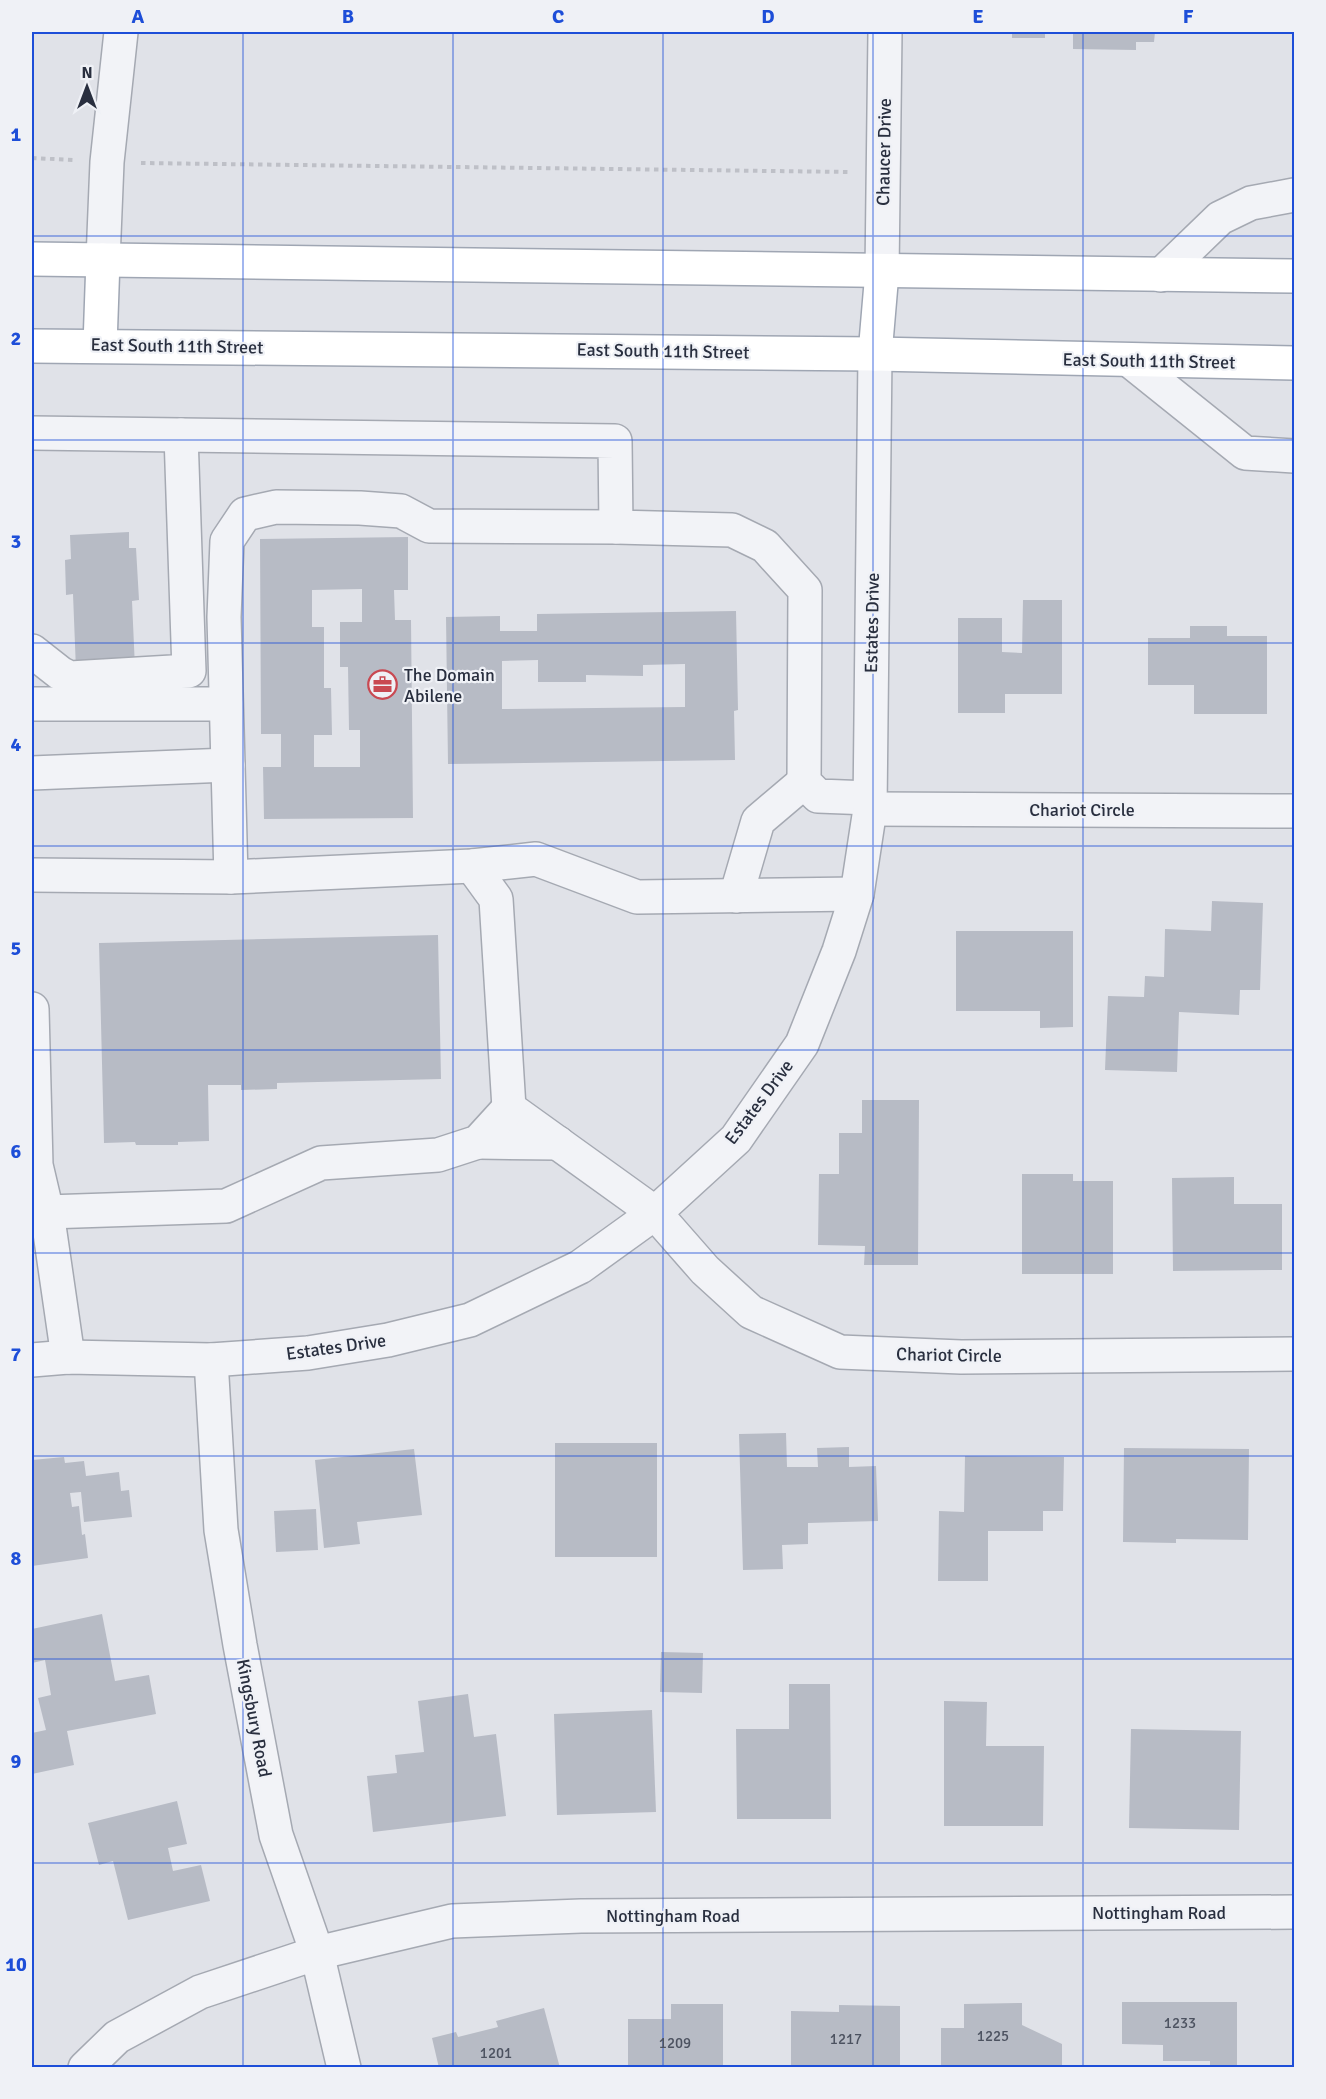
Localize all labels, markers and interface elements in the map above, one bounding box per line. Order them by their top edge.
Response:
text: A [132,4,145,29]
text: B [342,4,354,29]
text: C [552,4,564,29]
text: D [761,4,775,29]
text: E [972,4,984,29]
text: F [1183,4,1194,29]
north arrow [57,57,117,117]
text: N [81,63,93,83]
street label: Chaucer Drive [872,98,896,206]
text: 1 [11,122,22,147]
text: 2 [11,326,21,351]
street label: East South 11th Street [90,333,264,359]
street label: East South 11th Street [576,338,750,364]
street label: East South 11th Street [1062,348,1236,374]
text: 3 [11,529,21,554]
street label: Estates Drive [860,573,884,673]
place label: The Domain Abilene [404,664,495,707]
office icon: The Domain Abilene [367,669,399,701]
text: 4 [11,732,22,757]
street label: Chariot Circle [1029,799,1135,821]
text: 5 [11,936,21,961]
street label: Estates Drive [720,1055,798,1149]
text: 6 [11,1139,22,1164]
street label: Estates Drive [285,1329,387,1365]
text: 7 [11,1342,22,1367]
street label: Chariot Circle [896,1343,1002,1367]
text: 8 [11,1546,22,1571]
street label: Kingsbury Road [232,1657,276,1779]
text: 9 [11,1749,22,1774]
street label: Nottingham Road [1092,1902,1226,1924]
street label: Nottingham Road [606,1905,740,1927]
text: 10 [5,1952,27,1977]
house number: 1233 [1164,2014,1196,2032]
house number: 1225 [977,2027,1009,2045]
house number: 1217 [830,2030,862,2048]
house number: 1209 [659,2034,691,2052]
house number: 1201 [480,2044,512,2062]

